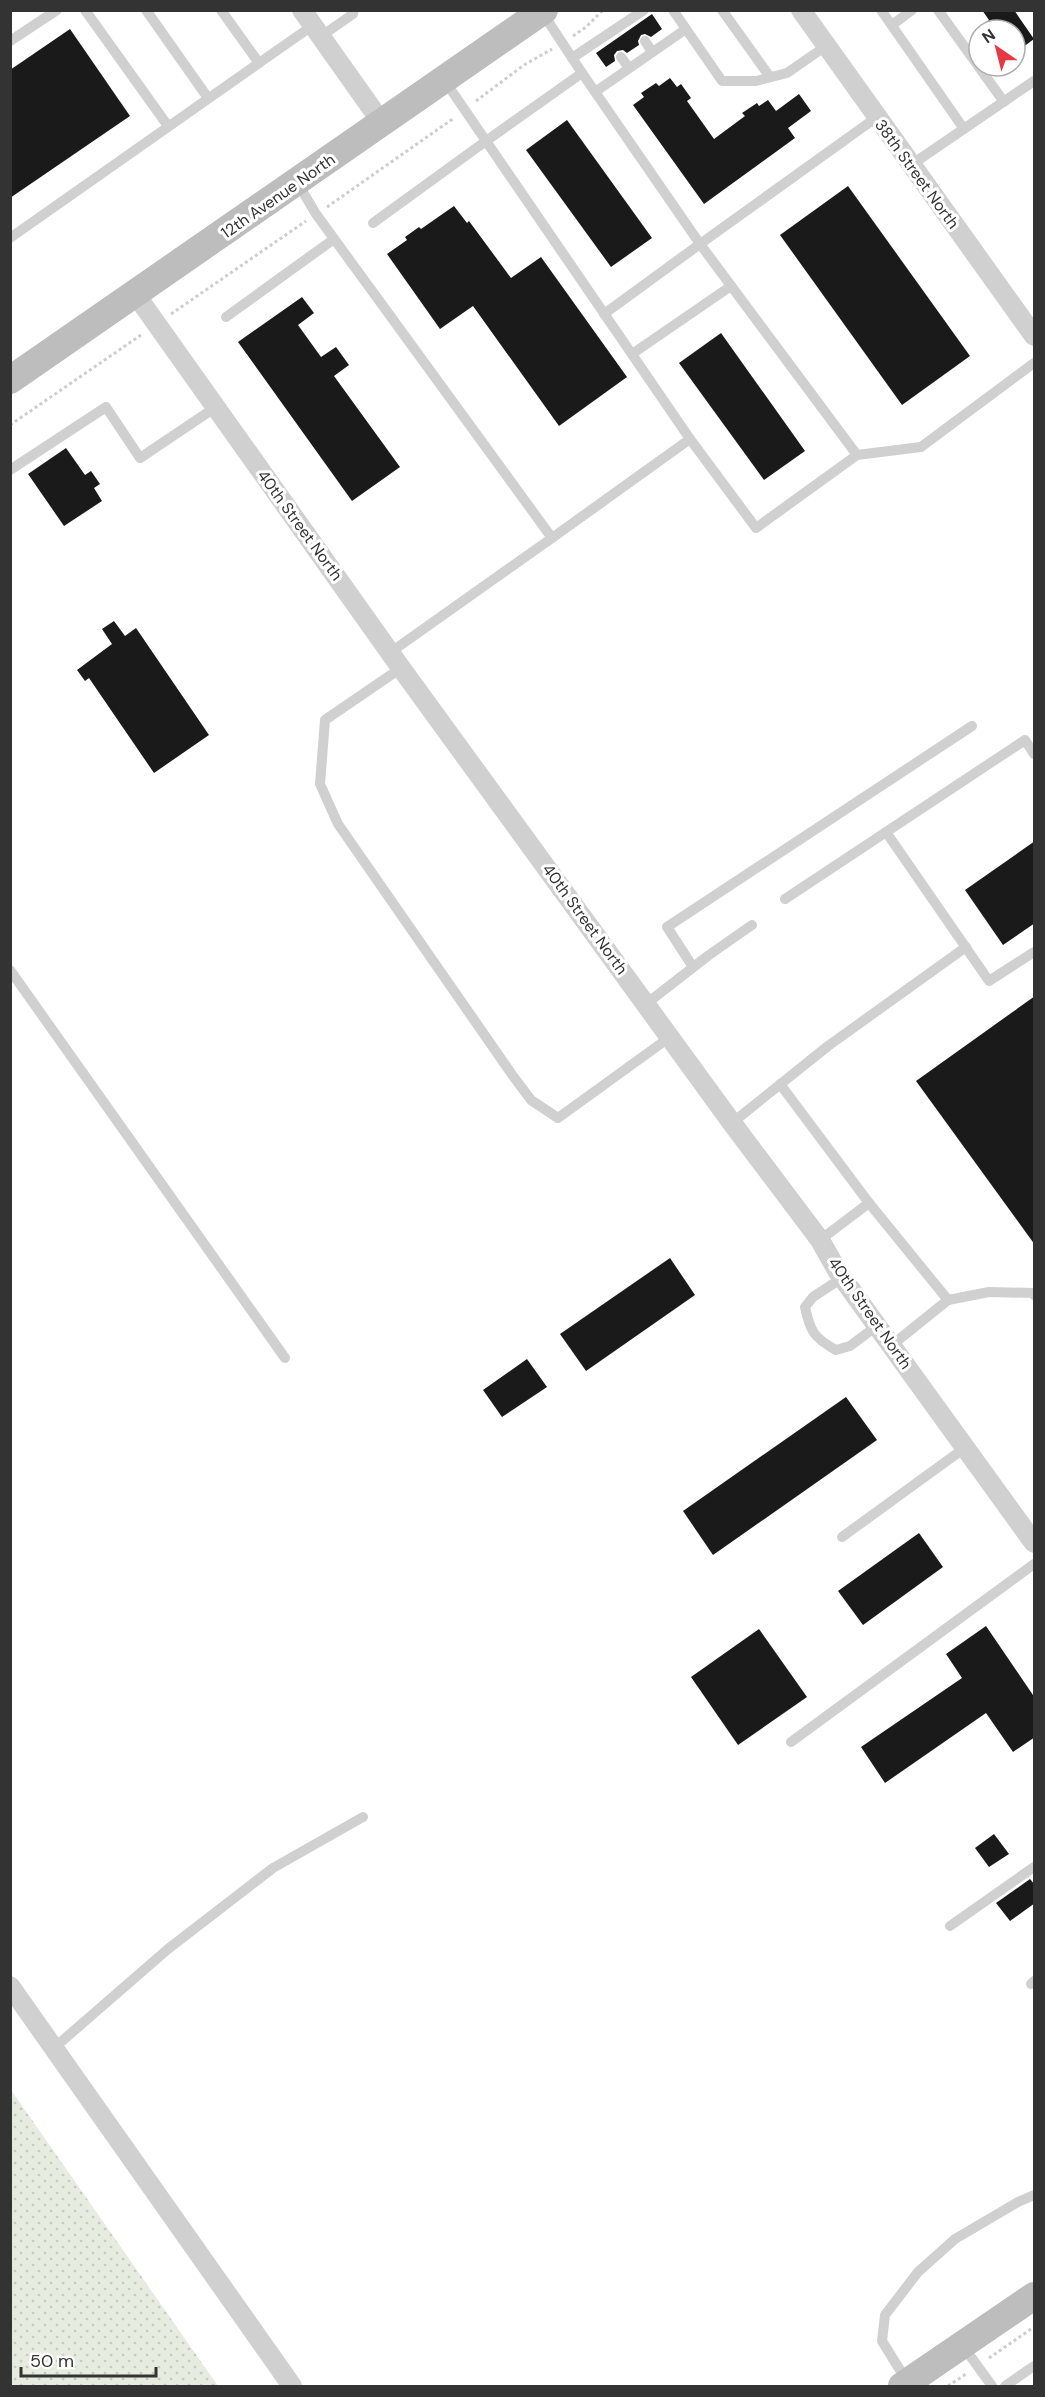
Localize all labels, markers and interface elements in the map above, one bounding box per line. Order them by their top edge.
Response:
north arrow [967,18,1027,78]
text: N [978,24,999,48]
street label: 38th Street North [870,115,964,233]
street label: 12th Avenue North [217,149,339,243]
street label: 40th Street North [253,465,347,585]
street label: 40th Street North [538,859,632,979]
street label: 40th Street North [824,1253,916,1373]
scale bar [21,2340,156,2378]
text: 50 m [30,2349,74,2373]

